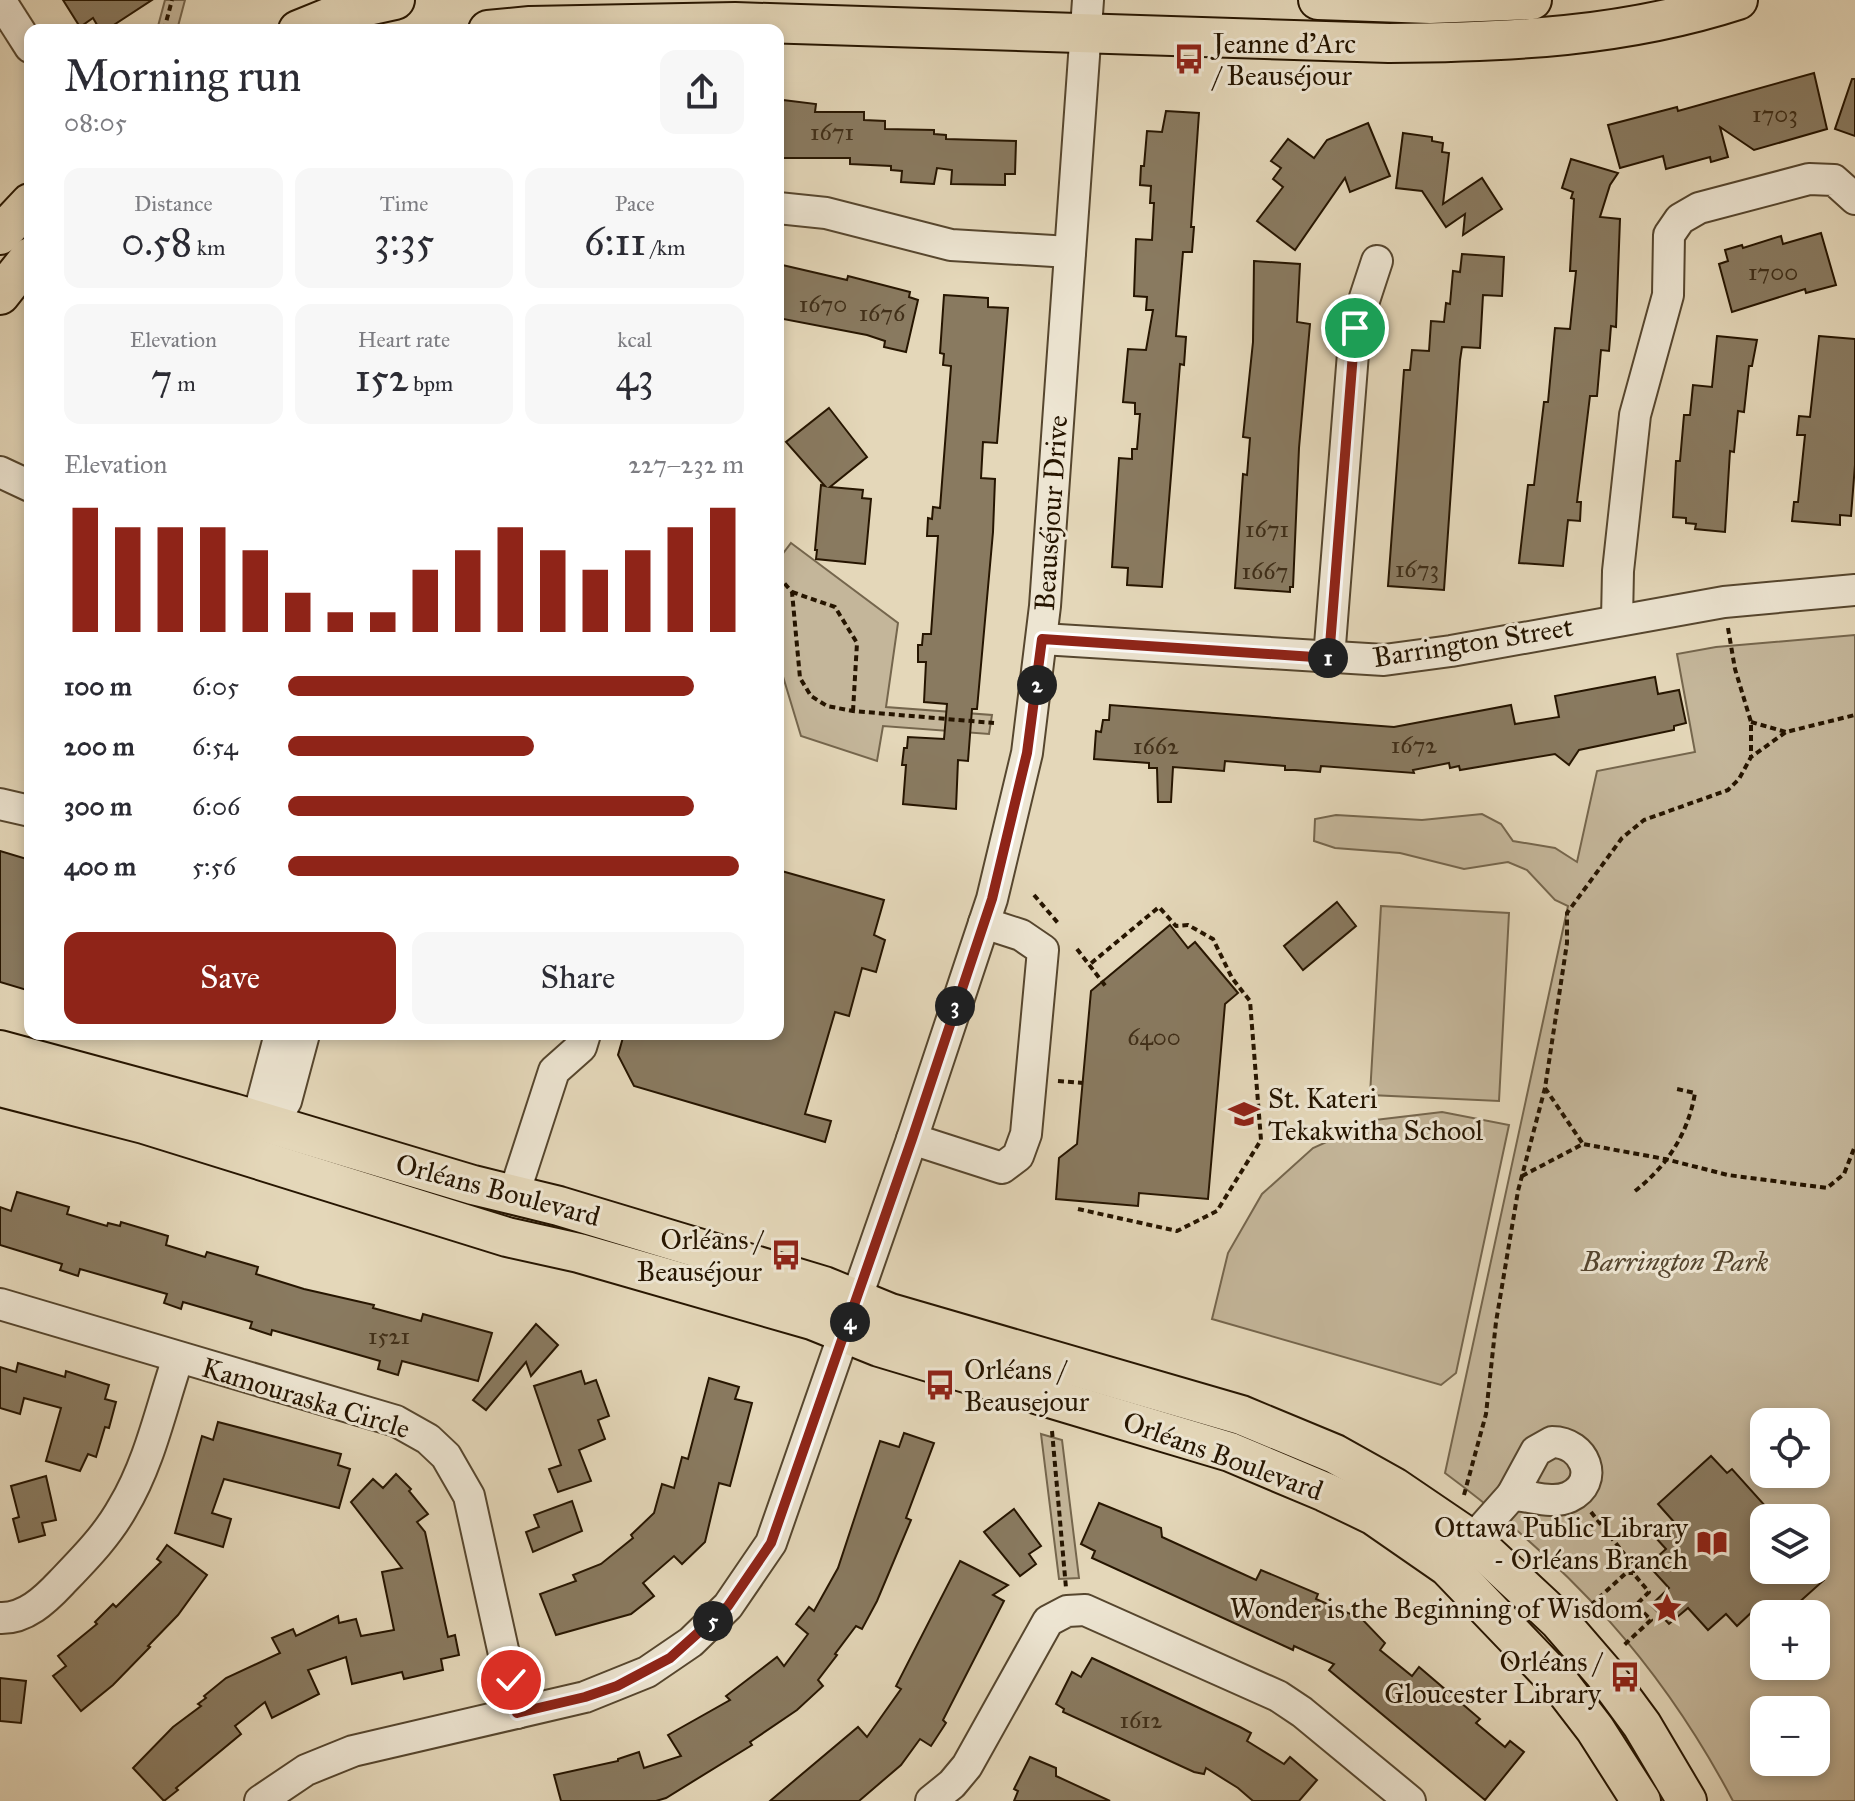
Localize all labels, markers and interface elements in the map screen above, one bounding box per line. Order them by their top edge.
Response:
place label: Jeanne d'Arc / Beauséjour [1210,26,1356,93]
bus stop icon: Jeanne d'Arc / Beauséjour [1172,42,1206,76]
text: Morning run [64,49,301,103]
button: share [660,50,744,134]
house number: 1703 [1752,99,1798,129]
text: 08:05 [64,106,127,138]
house number: 1671 [810,117,854,147]
text: Distance [134,190,213,217]
text: Time [380,190,428,217]
text: Pace [615,190,655,217]
text: 0.58 [121,217,192,266]
text: 3:35 [374,217,434,266]
text: 6:11 [584,217,646,266]
text: km [192,234,226,261]
text: /km [646,234,685,261]
house number: 1700 [1748,257,1798,287]
house number: 1670 [799,289,847,319]
pin [1321,294,1389,362]
house number: 1676 [859,298,906,328]
icon: arrive [1333,306,1377,350]
text: Elevation [130,326,217,353]
text: Heart rate [358,326,450,353]
text: kcal [617,326,652,353]
text: 7 [151,353,172,402]
text: 152 [355,353,408,402]
text: 43 [616,353,654,402]
text: m [172,370,196,397]
text: bpm [408,370,453,397]
street label: Beauséjour Drive [1027,414,1075,612]
text: Elevation [64,448,167,480]
text: 227–232 m [628,448,744,480]
house number: 1671 [1245,514,1289,544]
house number: 1673 [1395,554,1439,584]
house number: 1667 [1242,556,1288,586]
street label: Barrington Street [1370,609,1576,675]
pin: 1 [1308,638,1348,678]
text: 1 [1324,644,1332,671]
pin: 2 [1017,665,1057,705]
text: 100 m [64,670,132,702]
text: 6:05 [192,670,239,702]
text: 2 [1032,671,1042,698]
text: 200 m [64,730,135,762]
text: 6:54 [192,730,238,762]
house number: 1672 [1391,730,1437,760]
house number: 1662 [1133,731,1179,761]
text: 300 m [64,790,132,822]
text: 6:06 [192,790,240,822]
text: 400 m [64,850,136,882]
text: 5:56 [192,850,236,882]
button: Save [64,932,396,1024]
button: Share [412,932,744,1024]
pin: 3 [935,986,975,1026]
text: 3 [951,992,959,1019]
house number: 6400 [1127,1022,1181,1052]
place label: St. Kateri Tekakwitha School [1268,1081,1483,1148]
school or university icon: St. Kateri Tekakwitha School [1227,1097,1261,1131]
street label: Orléans Boulevard [392,1146,604,1234]
place label: Orléans / Beauséjour [637,1222,764,1289]
bus stop icon: Orléans / Beauséjour [769,1238,803,1272]
park label: Barrington Park [1579,1244,1769,1279]
pin: 4 [830,1302,870,1342]
text: 4 [844,1308,856,1335]
house number: 1521 [368,1321,410,1351]
street label: Kamouraska Circle [198,1350,414,1446]
place label: Orléans / Beausejour [964,1352,1090,1419]
bus stop icon: Orléans / Beausejour [923,1368,957,1402]
street label: Orléans Boulevard [1118,1404,1328,1508]
map controls [1750,1408,1830,1776]
button: locate [1750,1408,1830,1488]
button: layers [1750,1504,1830,1584]
place label: Ottawa Public Library - Orléans Branch [1434,1510,1689,1577]
library icon: Ottawa Public Library - Orléans Branch [1695,1526,1729,1560]
place label: Wonder is the Beginning of Wisdom [1230,1591,1643,1626]
place icon: Wonder is the Beginning of Wisdom [1650,1591,1684,1625]
button: + [1750,1600,1830,1680]
pin: 5 [693,1601,733,1641]
text: 5 [708,1607,718,1634]
place label: Orléans / Gloucester Library [1384,1644,1603,1711]
pin [477,1646,545,1714]
icon: check [489,1658,533,1702]
bus stop icon: Orléans / Gloucester Library [1608,1660,1642,1694]
button: − [1750,1696,1830,1776]
house number: 1612 [1120,1705,1163,1735]

